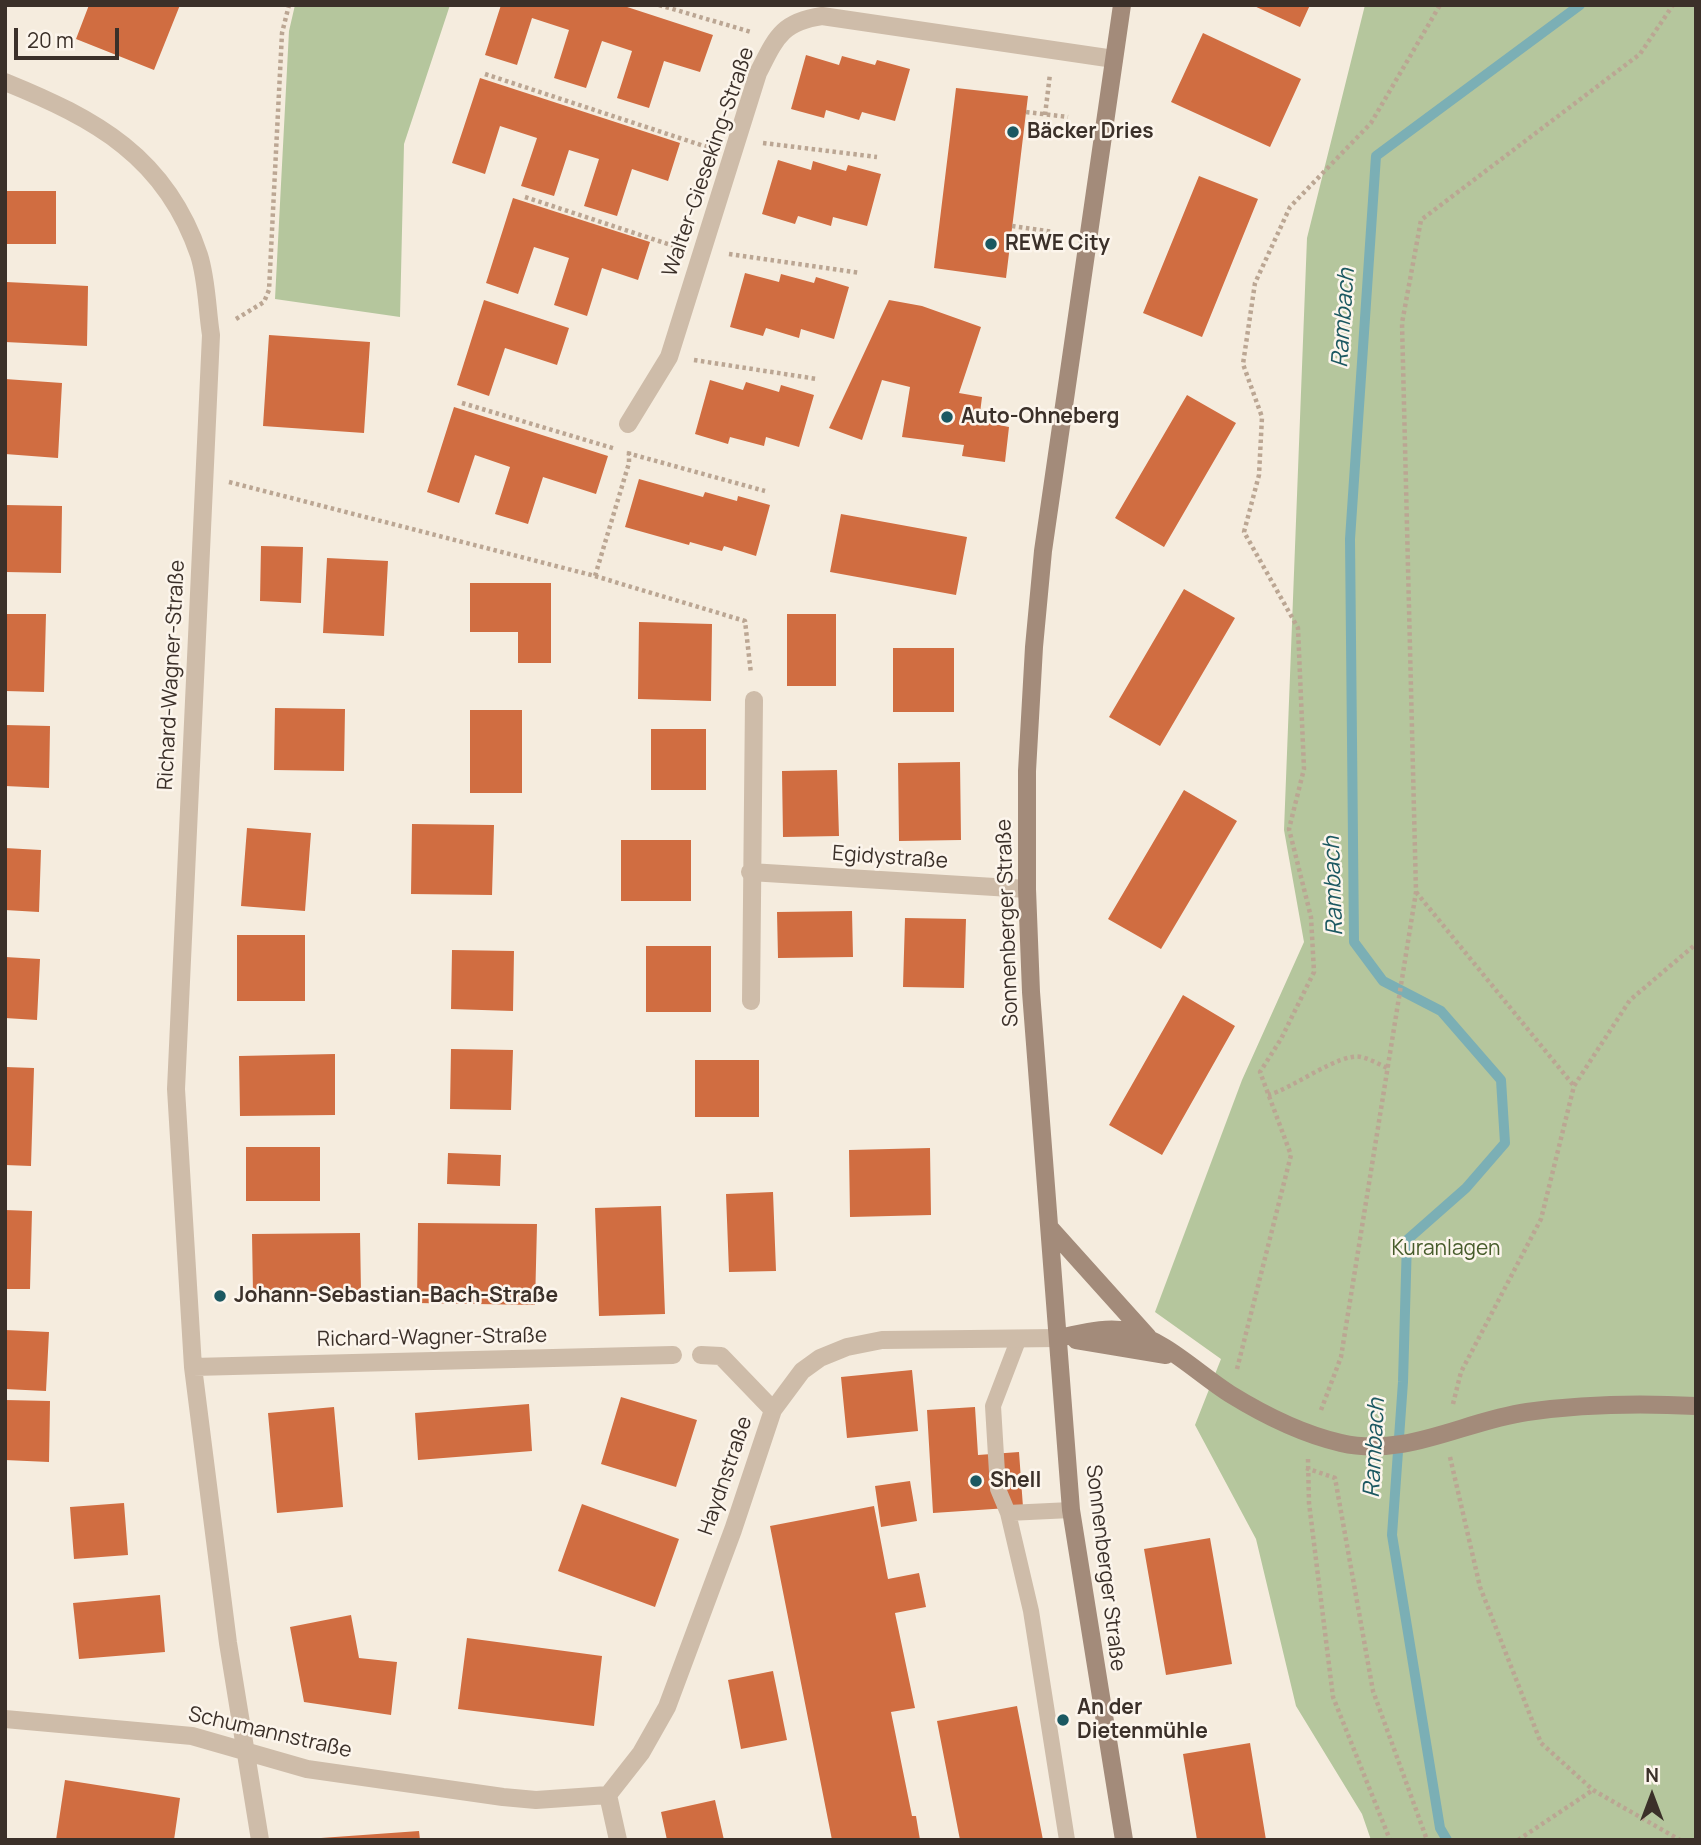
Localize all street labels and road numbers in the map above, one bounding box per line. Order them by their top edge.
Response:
street label: Walter-Gieseking-Straße [658,44,760,280]
street label: Richard-Wagner-Straße [153,559,191,791]
street label: Sonnenberger Straße [992,819,1024,1027]
street label: Egidystraße [831,841,949,875]
street label: Richard-Wagner-Straße [317,1323,547,1353]
street label: Haydnstraße [694,1413,758,1539]
street label: Sonnenberger Straße [1080,1463,1130,1673]
street label: Schumannstraße [186,1702,354,1764]

